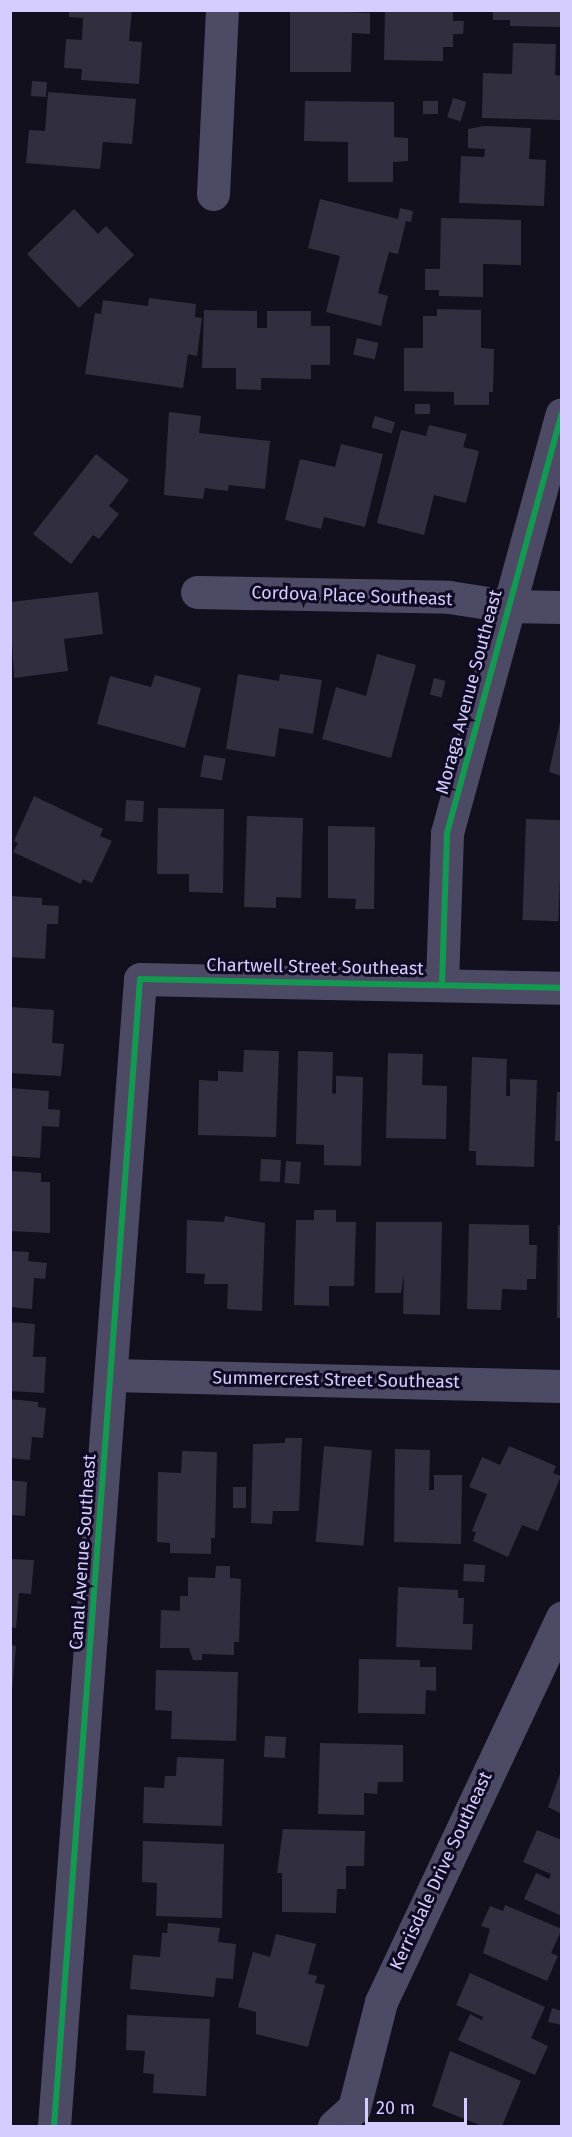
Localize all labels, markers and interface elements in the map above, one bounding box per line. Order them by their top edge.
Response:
street label: Cordova Place Southeast [251,582,453,610]
street label: Moraga Avenue Southeast [431,588,507,796]
street label: Chartwell Street Southeast [206,954,424,980]
street label: Summercrest Street Southeast [212,1367,460,1393]
street label: Canal Avenue Southeast [65,1453,101,1651]
street label: Kerrisdale Drive Southeast [385,1768,497,1974]
scale bar [368,2086,470,2124]
text: 20 m [376,2097,415,2119]

